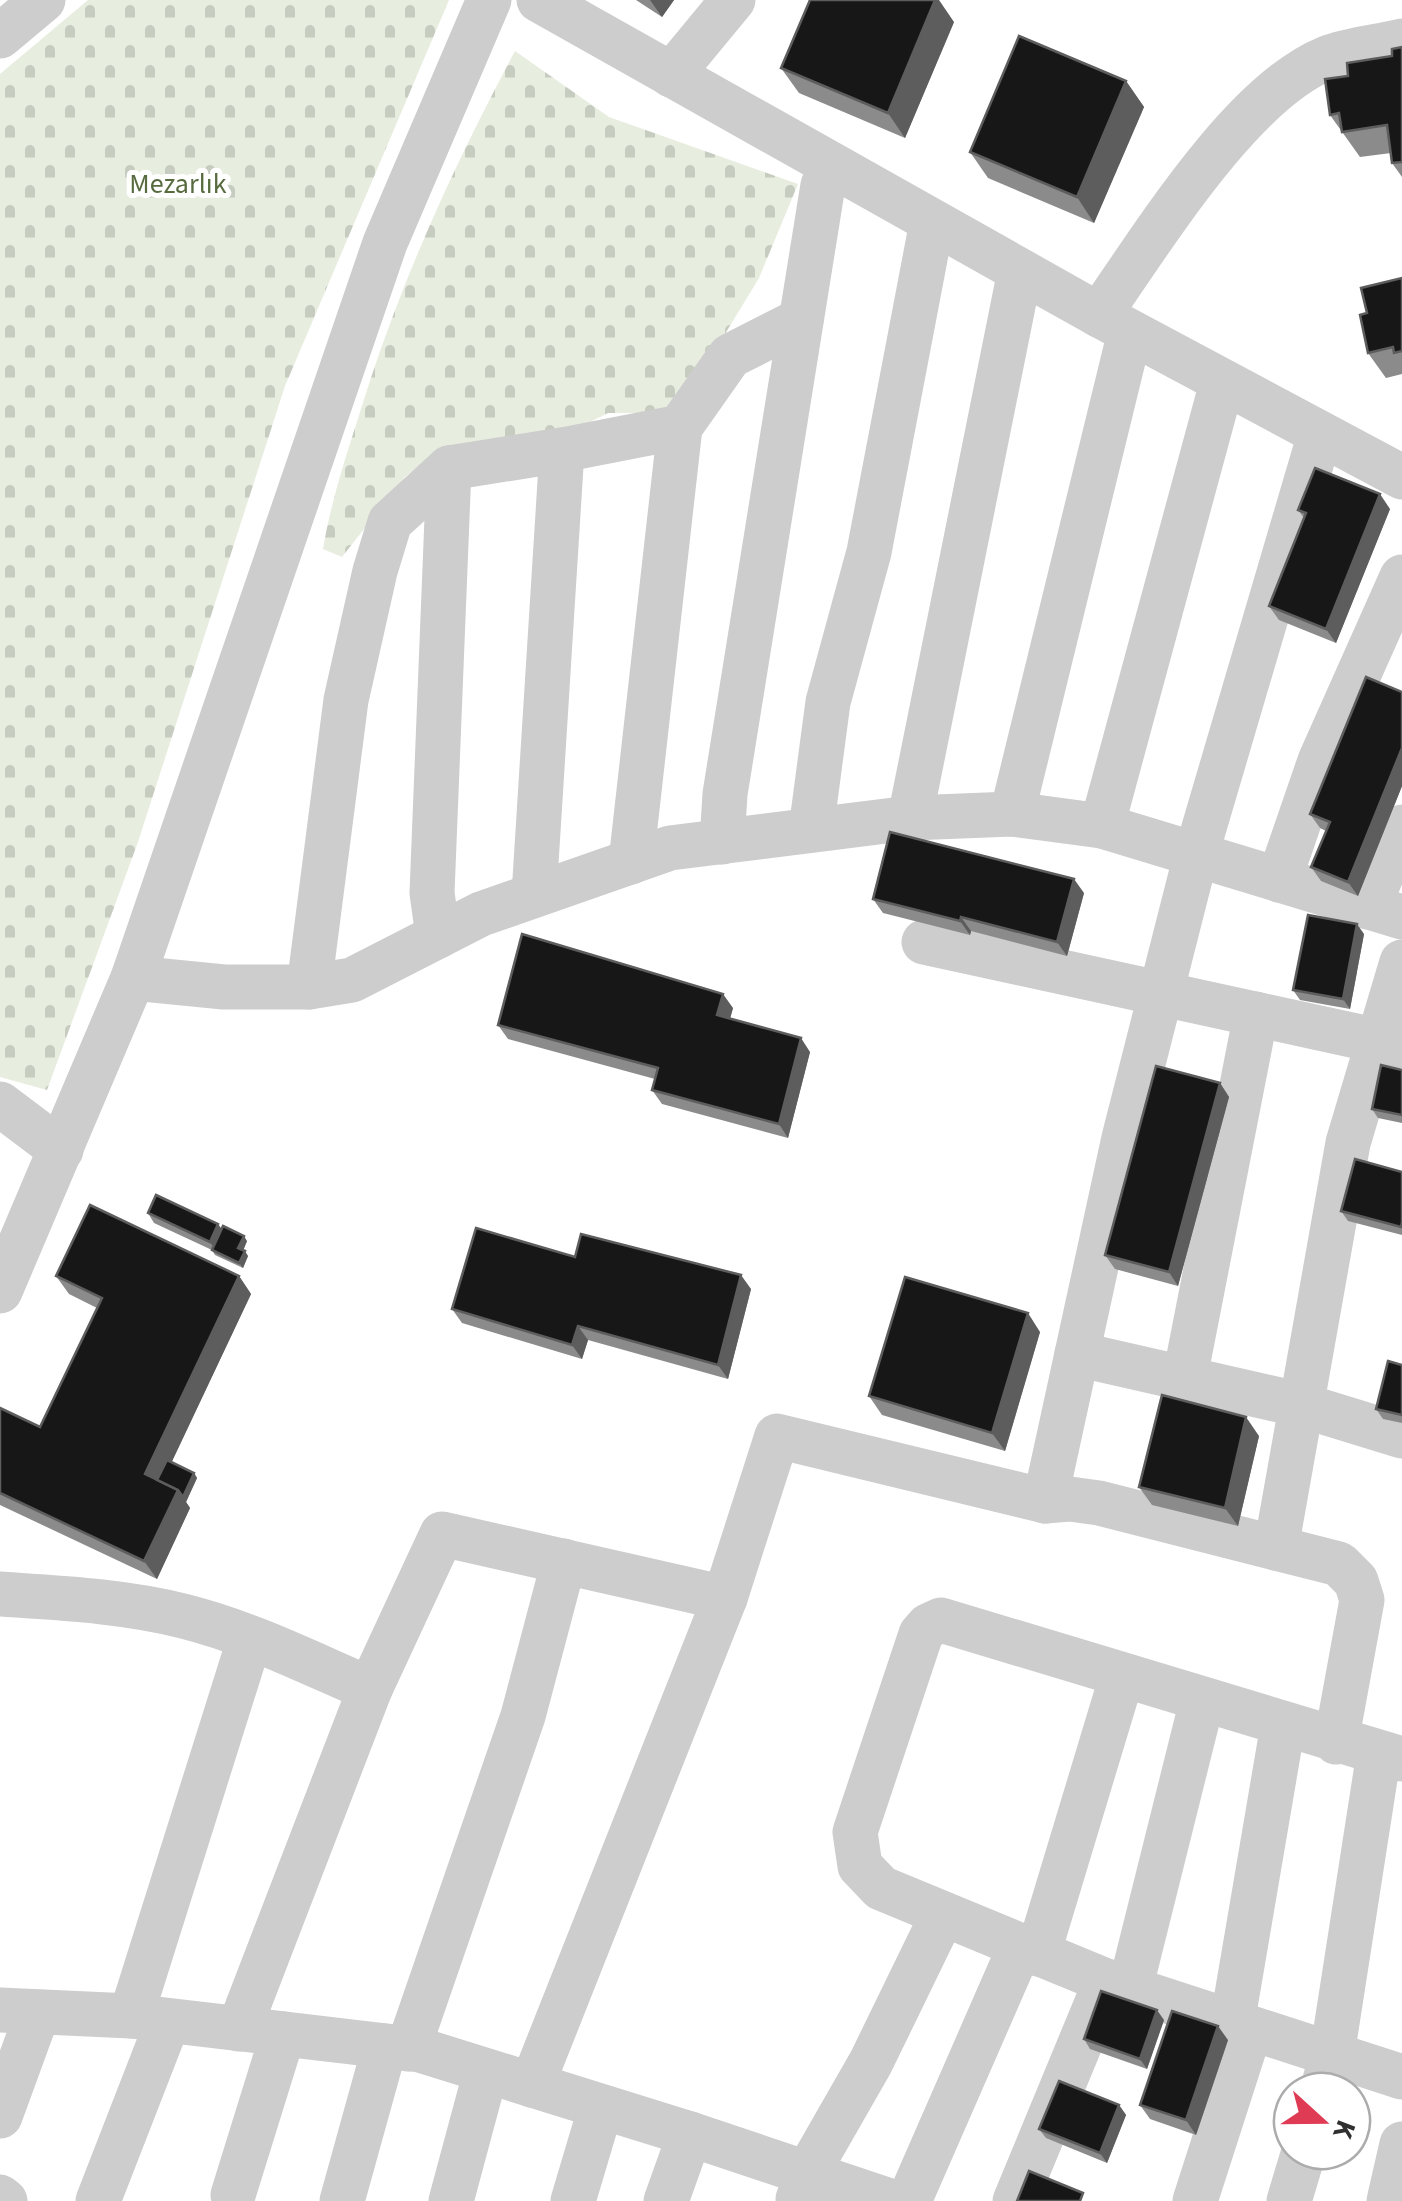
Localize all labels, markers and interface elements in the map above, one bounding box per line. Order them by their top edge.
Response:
park label: Mezarlık [129,164,227,204]
north arrow [1272,2071,1372,2171]
text: K [1322,2114,1366,2146]

